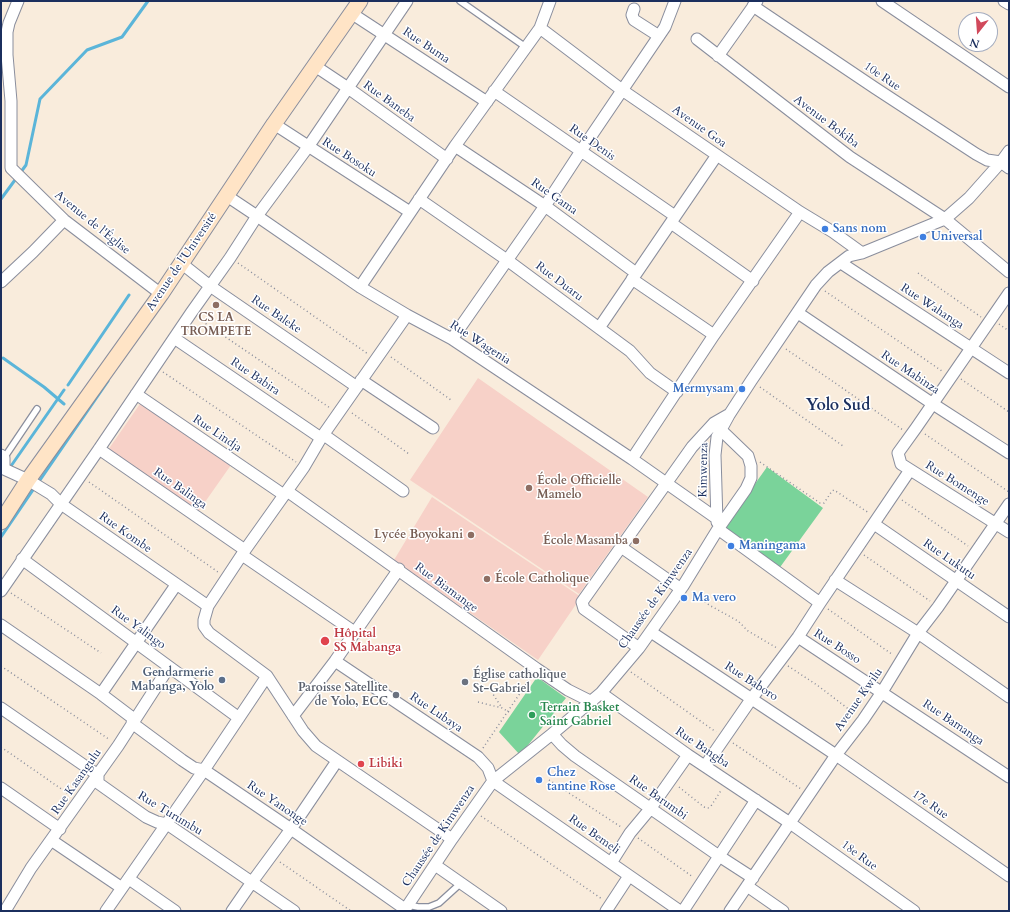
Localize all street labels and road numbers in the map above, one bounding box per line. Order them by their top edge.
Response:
street label: Rue Buma [400,25,452,67]
street label: 10e Rue [861,59,903,95]
street label: Rue Baneba [360,78,418,126]
street label: Avenue Bokiba [790,93,862,151]
street label: Avenue Goa [669,103,729,151]
street label: Rue Denis [566,122,618,164]
street label: Rue Bosoku [319,135,379,181]
street label: Rue Gama [528,176,580,218]
street label: Avenue de l'Église [51,188,133,258]
street label: Avenue de l’Université [144,210,220,314]
street label: Rue Duaru [532,259,586,305]
street label: Rue Wahanga [898,281,966,333]
street label: Rue Baleke [248,293,304,337]
street label: Rue Wagenia [447,318,513,368]
street label: Rue Mabinza [878,348,942,398]
street label: Rue Babira [228,355,282,399]
street label: Rue Lindja [190,412,244,456]
street label: Kimwenza [696,442,712,498]
street label: Rue Bomenge [922,459,992,509]
street label: Rue Balinga [150,465,210,513]
street label: Rue Kombe [96,510,154,556]
street label: Rue Lukutu [920,537,978,583]
street label: Chaussée de Kimwenza [616,546,696,652]
street label: Rue Biamange [412,560,480,616]
street label: Rue Yalingo [108,603,168,653]
street label: Rue Bosso [811,627,863,667]
street label: Rue Baboro [722,659,780,705]
street label: Avenue Kwilu [832,666,886,734]
street label: Rue Lubaya [407,690,465,736]
street label: Rue Bamanga [920,697,986,749]
street label: Rue Bangba [672,725,732,771]
street label: Rue Kasangulu [49,746,105,818]
street label: Rue Barumbi [626,773,690,823]
street label: Rue Yanonge [244,778,310,830]
street label: Chaussée de Kimwenza [400,782,478,890]
street label: 17e Rue [909,787,951,823]
street label: Rue Turumbu [135,789,205,839]
street label: Rue Bemeli [566,812,622,858]
street label: 18e Rue [838,838,880,874]

